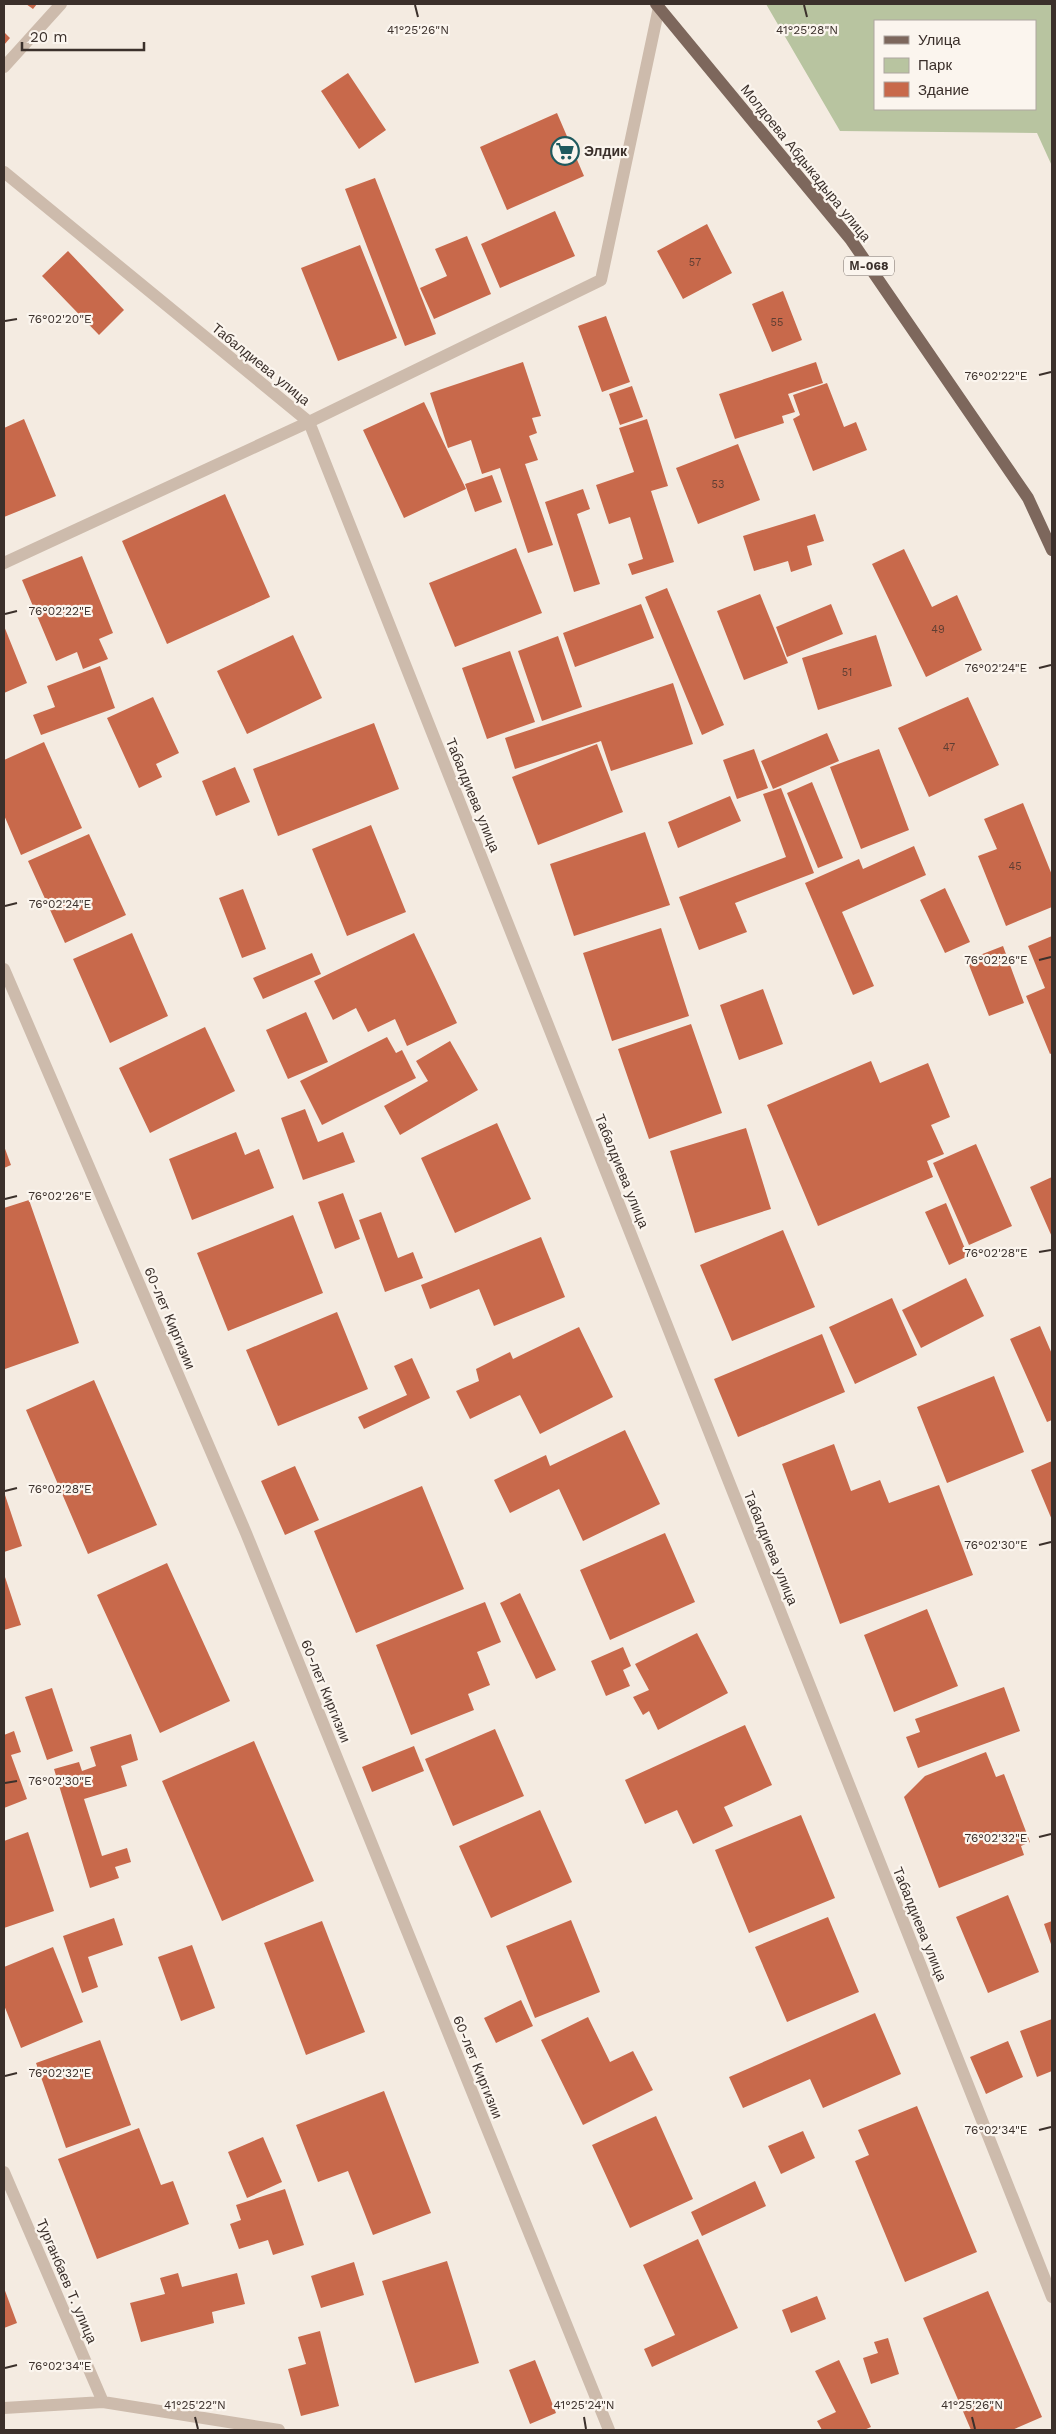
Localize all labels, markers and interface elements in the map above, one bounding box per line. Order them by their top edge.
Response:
scale bar [22,20,145,52]
legend [874,20,1036,110]
text: 41°25'26"N [387,23,449,37]
text: 41°25'28"N [776,23,838,37]
text: 20 m [30,28,68,46]
text: Улица [918,31,961,49]
text: Парк [918,56,952,74]
street label: Молдоева Абдыкадыра улица [738,81,874,245]
text: Здание [918,81,969,99]
supermarket icon: Элдик [550,136,580,166]
place label: Элдик [584,143,628,159]
house number: 57 [689,256,701,269]
road number: М-068 [844,256,894,276]
text: 76°02'20"E [28,312,92,326]
house number: 55 [771,316,783,329]
street label: Табалдиева улица [209,320,313,409]
text: 76°02'22"E [964,369,1028,383]
house number: 53 [712,478,724,491]
text: 76°02'22"E [28,604,92,618]
house number: 49 [931,623,945,636]
text: 76°02'24"E [965,661,1028,675]
house number: 51 [842,666,852,679]
street label: Табалдиева улица [443,736,503,855]
house number: 47 [943,741,955,754]
house number: 45 [1008,860,1022,873]
text: 76°02'24"E [29,897,92,911]
text: 76°02'26"E [964,953,1028,967]
street label: Табалдиева улица [592,1112,652,1231]
text: 76°02'26"E [28,1189,92,1203]
text: 76°02'28"E [964,1246,1028,1260]
street label: 60-лет Киргизии [141,1264,199,1372]
text: 76°02'28"E [28,1482,92,1496]
street label: Табалдиева улица [741,1489,801,1608]
text: 76°02'30"E [964,1538,1028,1552]
street label: 60-лет Киргизии [298,1637,354,1745]
text: 76°02'30"E [28,1774,92,1788]
text: 76°02'32"E [964,1831,1028,1845]
street label: Табалдиева улица [890,1865,950,1984]
street label: 60-лет Киргизии [450,2013,506,2121]
text: 76°02'32"E [28,2066,92,2080]
text: 76°02'34"E [965,2123,1028,2137]
street label: Турганбаев Т. улица [34,2216,101,2346]
text: 76°02'34"E [29,2359,92,2373]
text: 41°25'22"N [164,2398,226,2412]
text: 41°25'24"N [553,2398,615,2412]
text: 41°25'26"N [941,2398,1003,2412]

